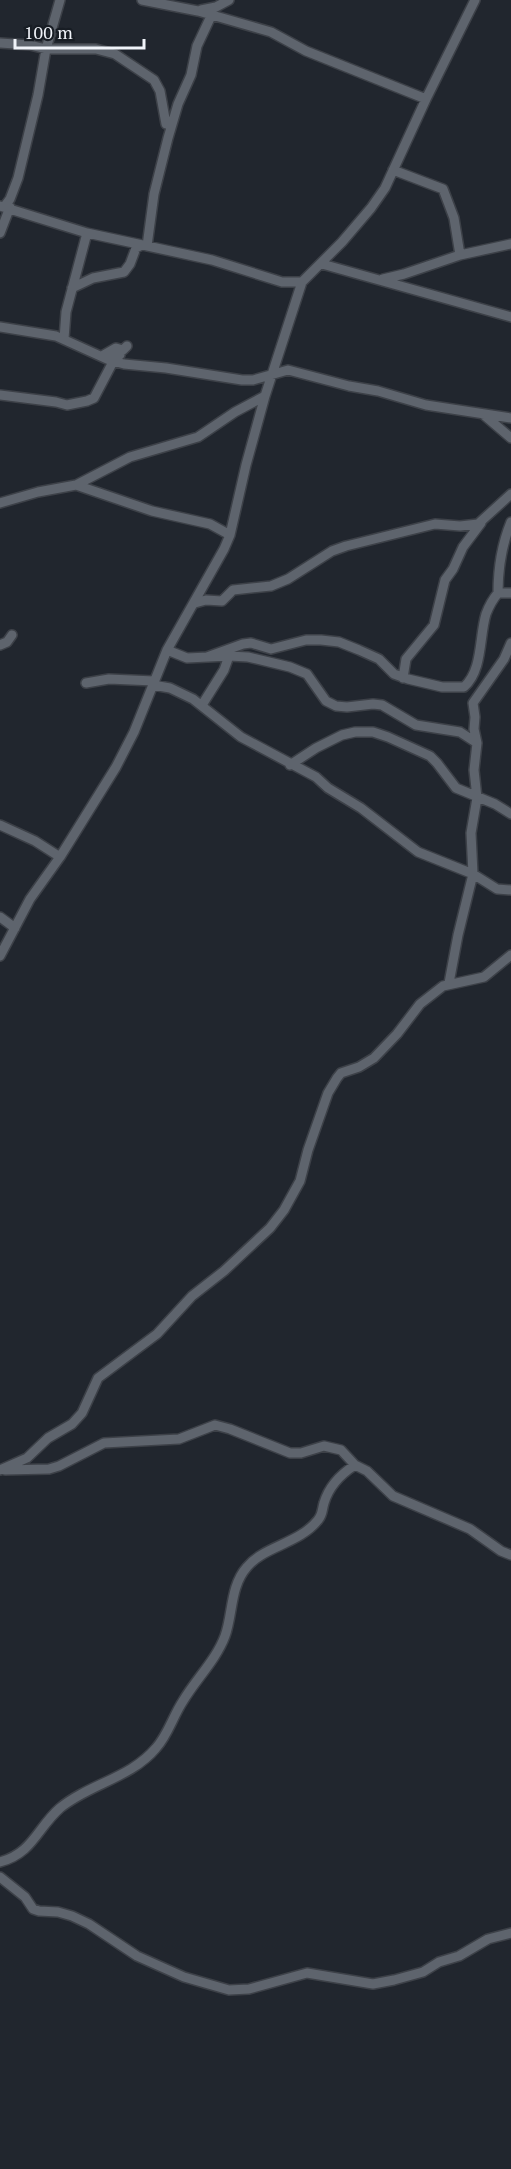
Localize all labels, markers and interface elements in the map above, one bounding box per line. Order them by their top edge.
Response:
scale bar [15,12,144,50]
text: 100 m [24,20,73,44]

